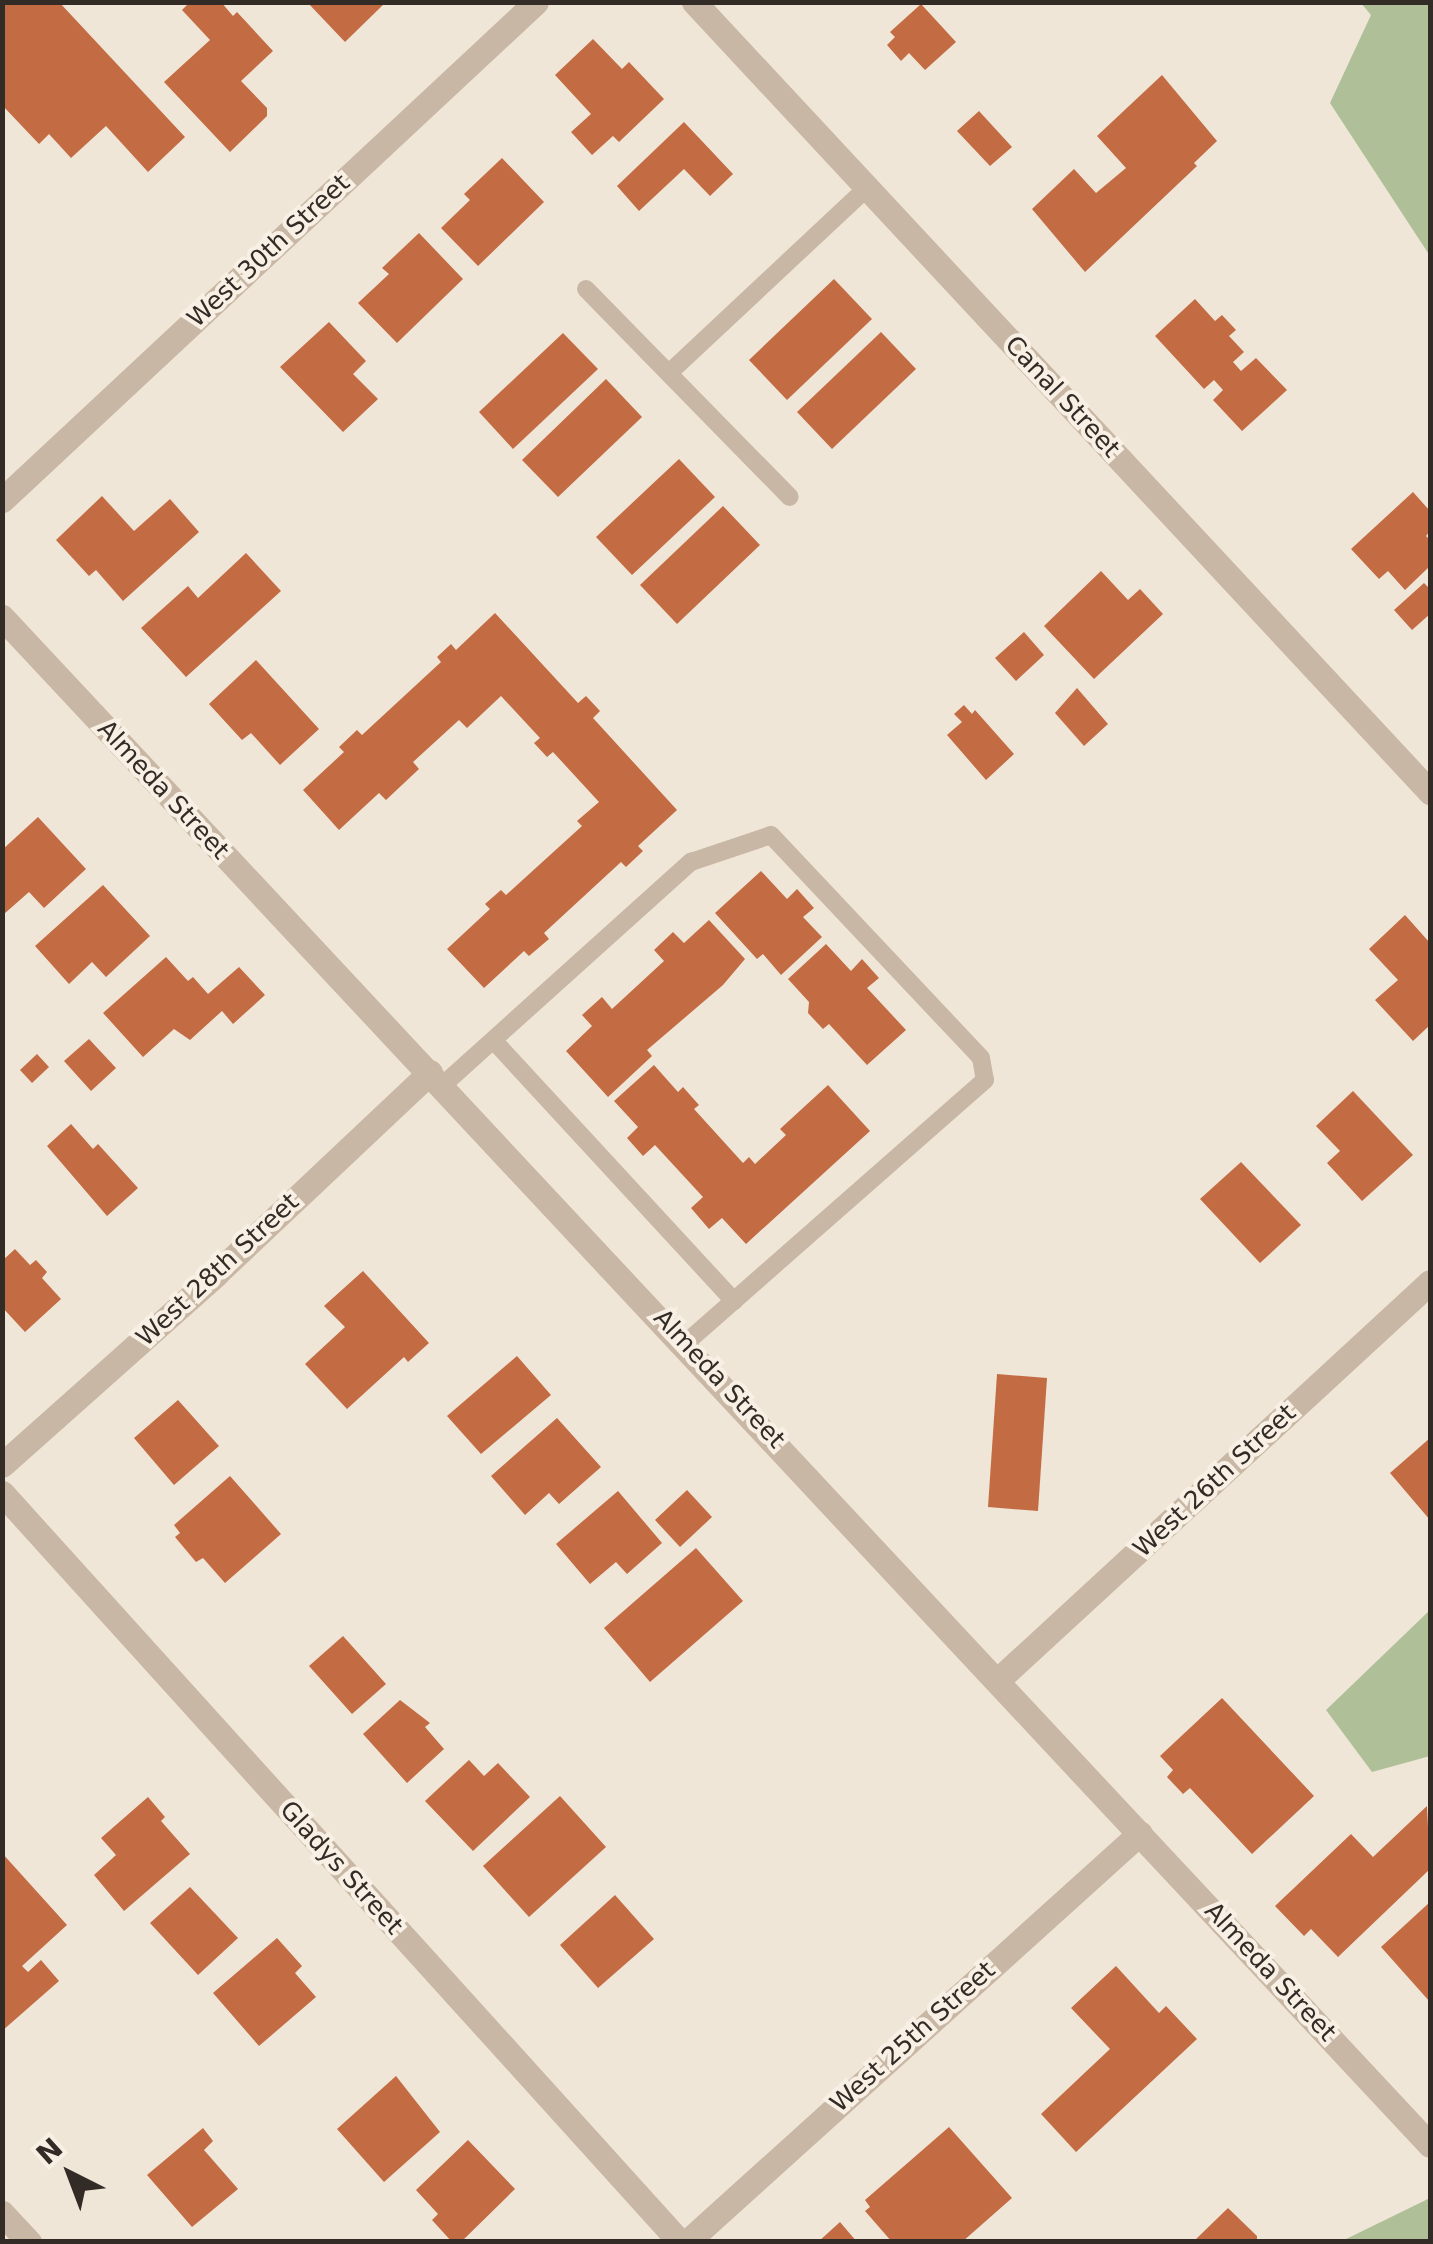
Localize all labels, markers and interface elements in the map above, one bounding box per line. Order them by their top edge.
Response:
street label: West 30th Street [182,168,356,334]
street label: Canal Street [998,330,1126,464]
street label: Almeda Street [91,714,235,866]
street label: West 28th Street [131,1187,305,1353]
street label: Almeda Street [647,1303,791,1455]
street label: West 26th Street [1128,1398,1302,1564]
street label: Gladys Street [273,1795,409,1941]
street label: Almeda Street [1198,1896,1342,2048]
street label: West 25th Street [825,1955,1001,2119]
north arrow [20,2124,120,2224]
text: N [30,2131,69,2171]

